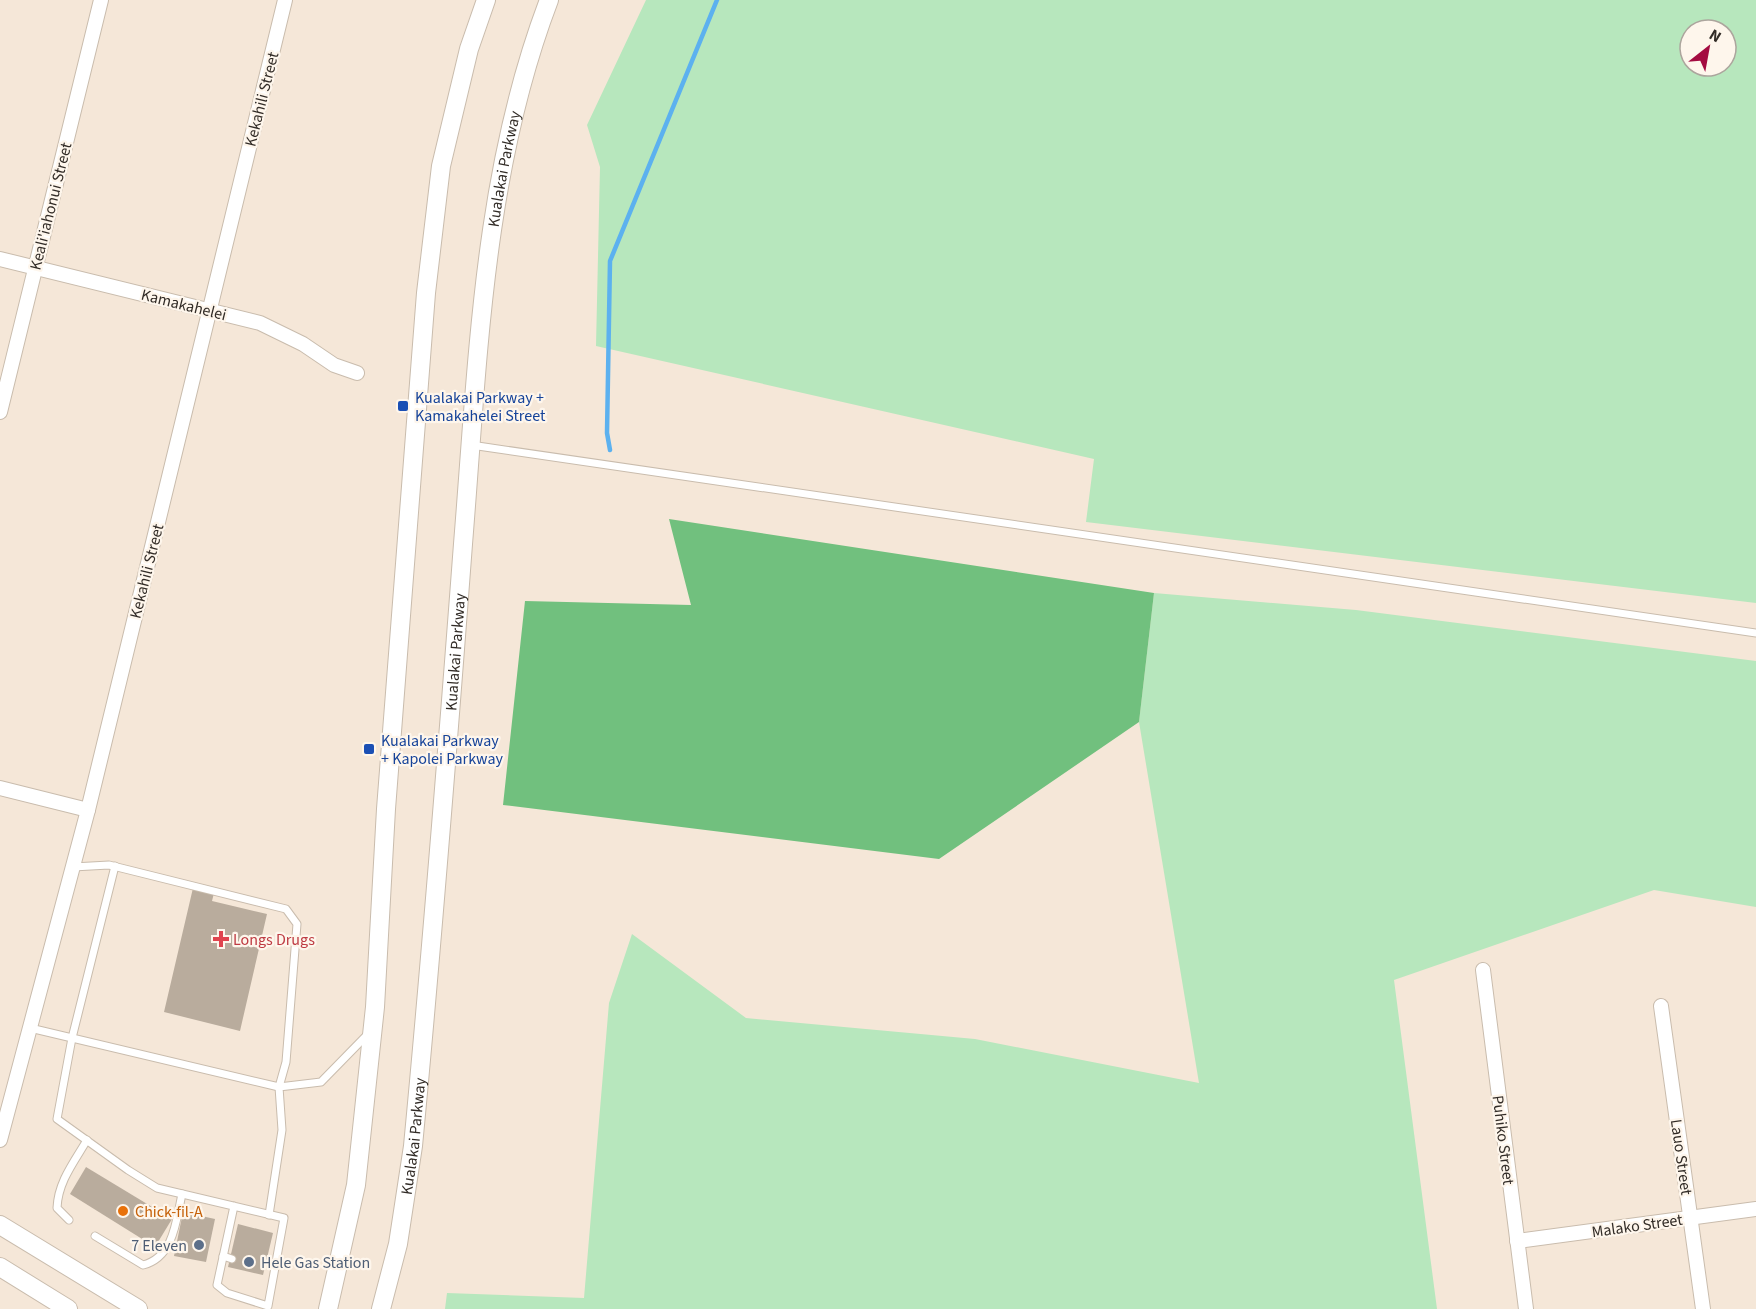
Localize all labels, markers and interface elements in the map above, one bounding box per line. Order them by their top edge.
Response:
north arrow [1678,18,1738,78]
text: N [1705,24,1725,48]
street label: Kekahili Street [240,49,285,149]
street label: Kualakai Parkway [483,108,527,229]
street label: Keali'iahonui Street [24,139,78,272]
street label: Kamakahelei [139,284,229,326]
place label: Kualakai Parkway + Kamakahelei Street [415,387,546,427]
marker: Kualakai Parkway + Kamakahelei Street [396,399,410,413]
street label: Kekahili Street [125,521,170,621]
street label: Kualakai Parkway [440,592,471,712]
place label: Kualakai Parkway + Kapolei Parkway [381,730,504,770]
marker: Kualakai Parkway + Kapolei Parkway [362,742,376,756]
place label: Longs Drugs [233,929,315,951]
marker: Longs Drugs [214,932,228,946]
street label: Kualakai Parkway [396,1076,431,1197]
street label: Puhiko Street [1487,1094,1519,1187]
street label: Lauo Street [1665,1118,1697,1197]
place label: Chick-fil-A [135,1201,203,1223]
marker: Chick-fil-A [116,1204,130,1218]
street label: Malako Street [1590,1209,1685,1243]
place label: 7 Eleven [131,1235,187,1257]
marker: 7 Eleven [192,1238,206,1252]
place label: Hele Gas Station [261,1252,370,1274]
marker: Hele Gas Station [242,1255,256,1269]

